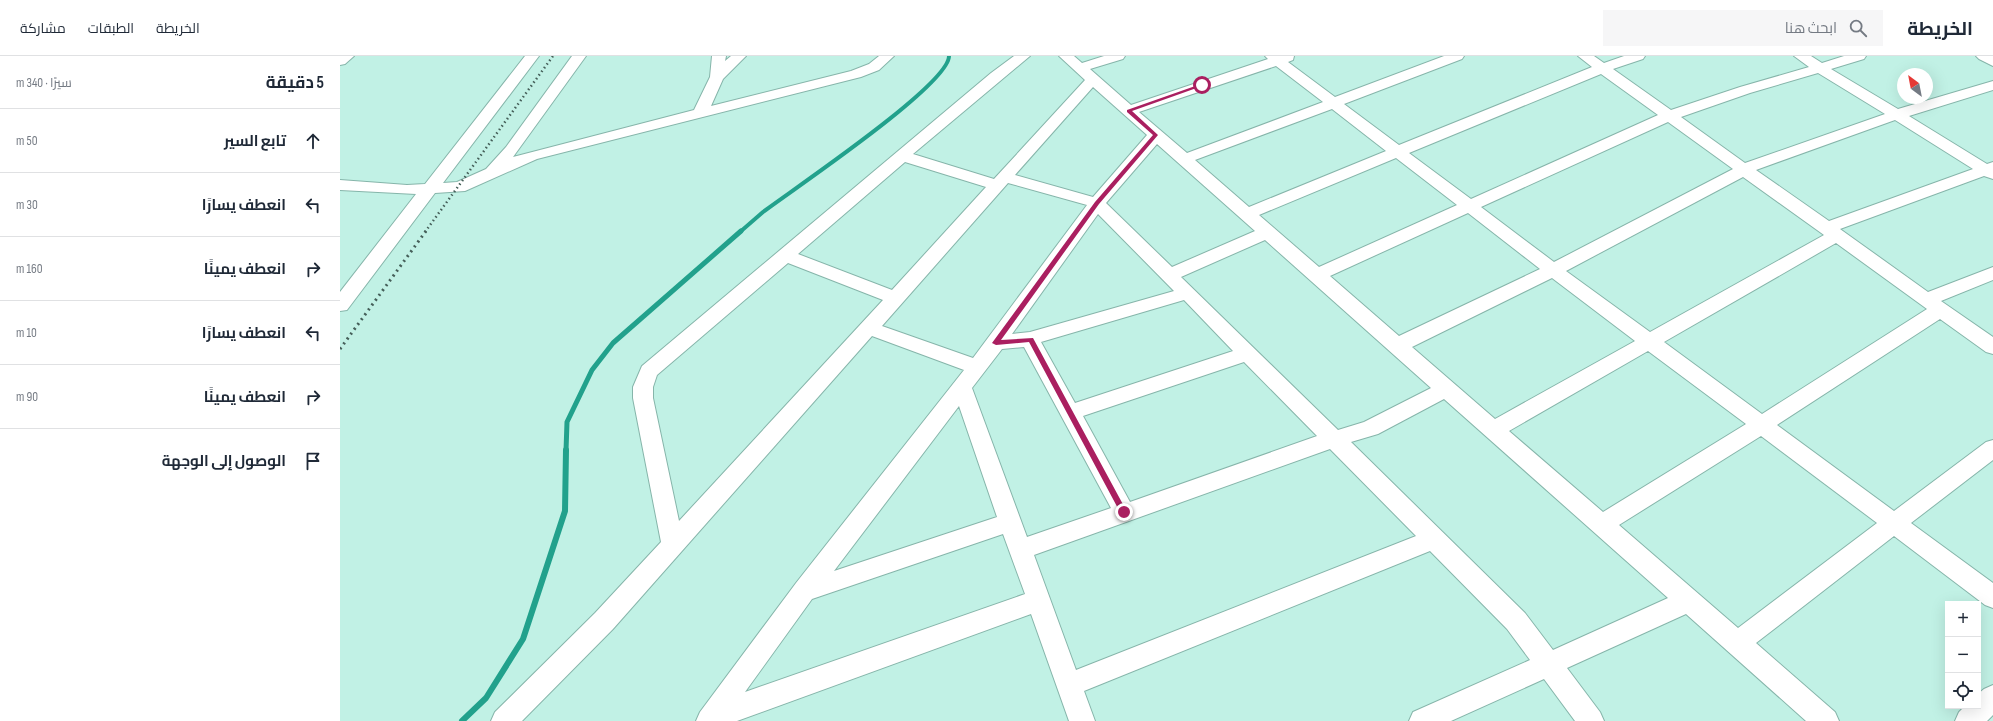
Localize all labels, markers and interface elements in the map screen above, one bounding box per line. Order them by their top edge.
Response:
search box [1603,10,1883,46]
icon: search [1847,17,1869,39]
text: الخريطة [1907,18,1973,41]
text: ابحث هنا [1785,19,1837,38]
text: مشاركة [20,20,66,37]
text: الطبقات [88,20,134,37]
text: الخريطة [156,20,200,37]
north arrow [1897,68,1933,104]
text: 5 دقيقة [266,73,324,93]
text: سيرًا · 340 m [16,75,72,91]
route start [1193,76,1211,94]
icon: ahead [302,130,324,152]
text: تابع السير [224,132,286,151]
text: 50 m [16,133,37,149]
icon: left [302,194,324,216]
text: انعطف يسارًا [202,196,286,215]
text: 30 m [16,197,38,213]
icon: right [302,258,324,280]
text: انعطف يمينًا [204,260,286,279]
text: 160 m [16,261,42,277]
icon: left [302,322,324,344]
text: انعطف يسارًا [202,324,286,343]
text: 10 m [16,325,37,341]
icon: right [302,386,324,408]
text: انعطف يمينًا [204,388,286,407]
text: 90 m [16,389,38,405]
icon: arrive [302,450,324,472]
text: الوصول إلى الوجهة [162,452,286,471]
route end [1115,503,1133,521]
map controls [1945,601,1981,709]
button: + [1945,601,1981,637]
button: − [1945,637,1981,673]
button: locate [1945,673,1981,709]

